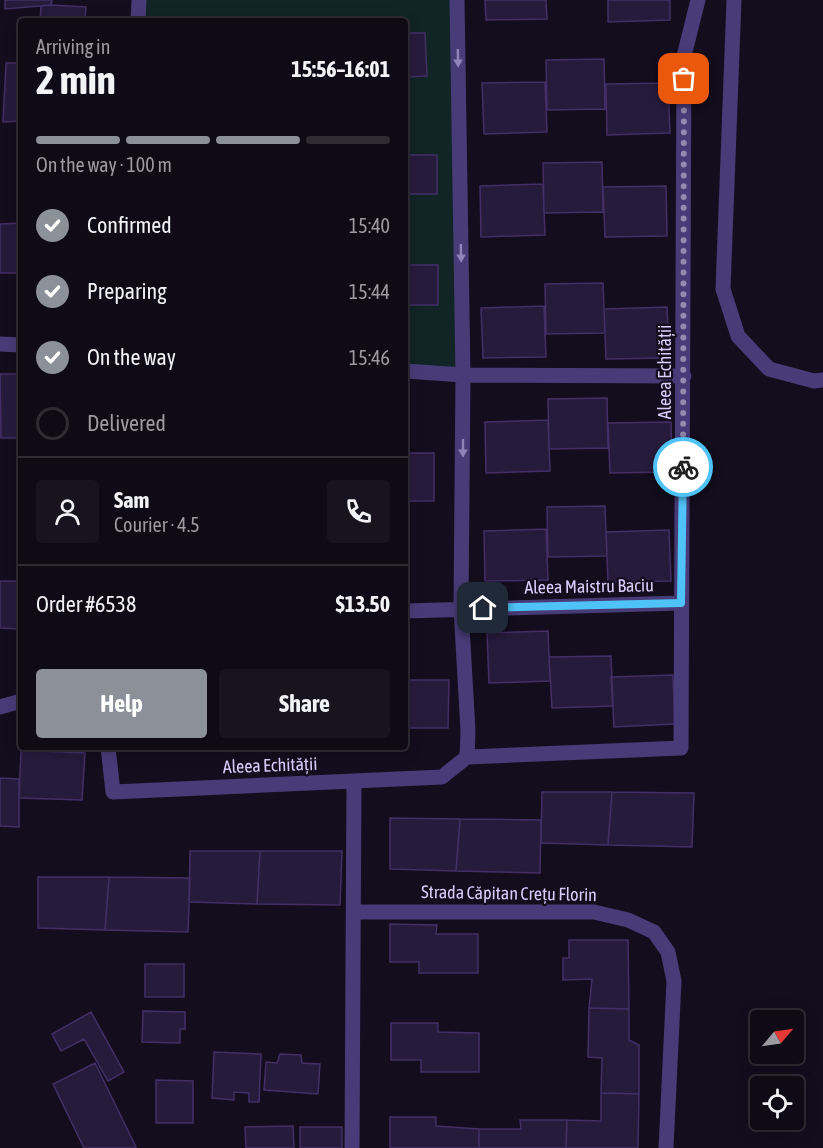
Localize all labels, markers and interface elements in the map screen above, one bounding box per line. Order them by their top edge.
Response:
text: Arriving in [36,35,110,58]
one-way arrow [453,49,463,68]
pin [658,53,709,104]
text: 15:56–16:01 [291,56,390,82]
text: 2 min [36,58,116,102]
icon: bag [667,62,700,95]
text: On the way · 100 m [36,153,172,176]
icon: check [36,209,69,242]
text: Confirmed [87,212,172,238]
text: 15:40 [349,214,390,237]
one-way arrow [456,244,466,263]
icon: check [36,275,69,308]
text: Preparing [87,278,167,304]
text: 15:44 [349,280,390,303]
street label: Aleea Echității [654,325,675,419]
icon: check [36,341,69,374]
text: On the way [87,344,176,370]
text: 15:46 [349,346,390,369]
text: Delivered [87,410,166,436]
courier [653,437,713,497]
one-way arrow [458,439,468,458]
icon: bike [667,451,700,484]
button: person [36,480,99,543]
button: phone [327,480,390,543]
text: Sam [114,487,149,513]
text: Courier · 4.5 [114,513,200,536]
street label: Aleea Maistru Baciu [524,574,654,598]
pin [457,582,508,633]
text: Order #6538 [36,591,136,617]
text: $13.50 [335,591,390,617]
icon: home [466,591,499,624]
button: Help [36,669,207,738]
button: Share [219,669,390,738]
street label: Aleea Echității [222,753,318,777]
street label: Strada Căpitan Crețu Florin [421,881,597,905]
north arrow [750,1010,804,1064]
map controls [750,1010,804,1130]
button: locate [750,1076,804,1130]

